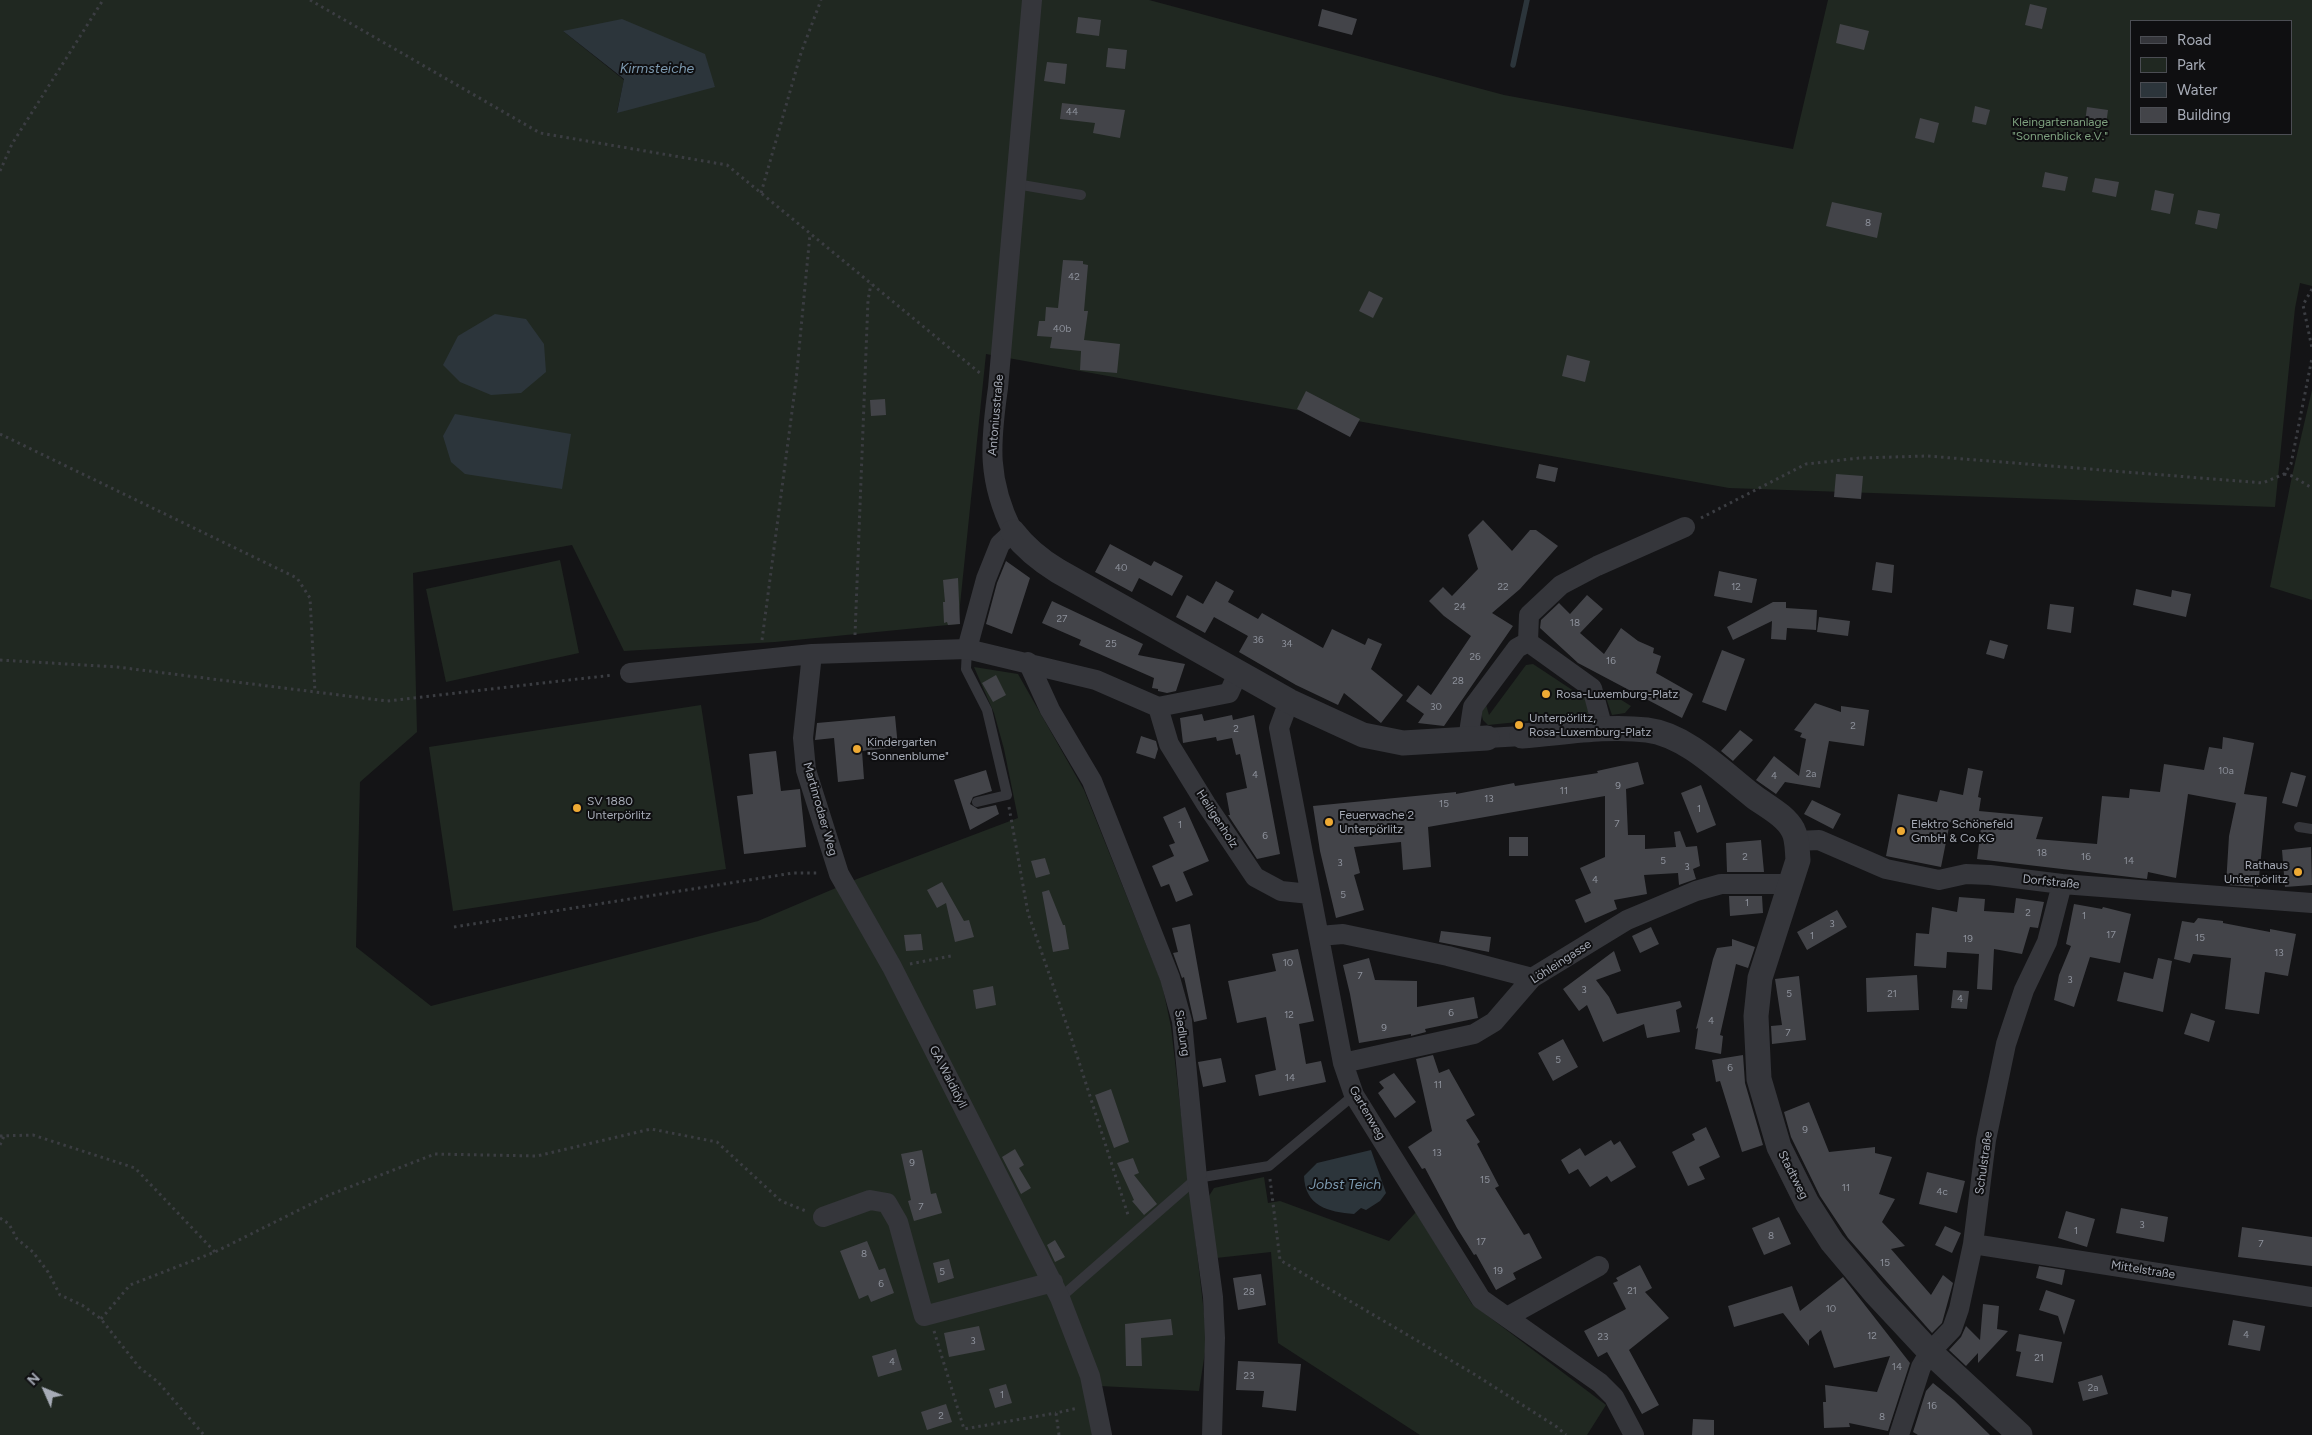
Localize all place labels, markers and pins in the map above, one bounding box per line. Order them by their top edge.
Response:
place label: Rosa-Luxemburg-Platz [1556,687,1678,701]
marker: Rosa-Luxemburg-Platz [1540,688,1552,700]
place label: Unterpörlitz, Rosa-Luxemburg-Platz [1529,711,1651,739]
marker: Unterpörlitz, Rosa-Luxemburg-Platz [1513,719,1525,731]
place label: Kindergarten "Sonnenblume" [867,735,949,763]
marker: Kindergarten "Sonnenblume" [851,743,863,755]
place label: SV 1880 Unterpörlitz [587,794,651,822]
marker: SV 1880 Unterpörlitz [571,802,583,814]
place label: Feuerwache 2 Unterpörlitz [1339,808,1414,836]
marker: Feuerwache 2 Unterpörlitz [1323,816,1335,828]
place label: Elektro Schönefeld GmbH & Co.KG [1911,817,2013,845]
marker: Elektro Schönefeld GmbH & Co.KG [1895,825,1907,837]
place label: Rathaus Unterpörlitz [2224,858,2288,886]
marker: Rathaus Unterpörlitz [2292,866,2304,878]

